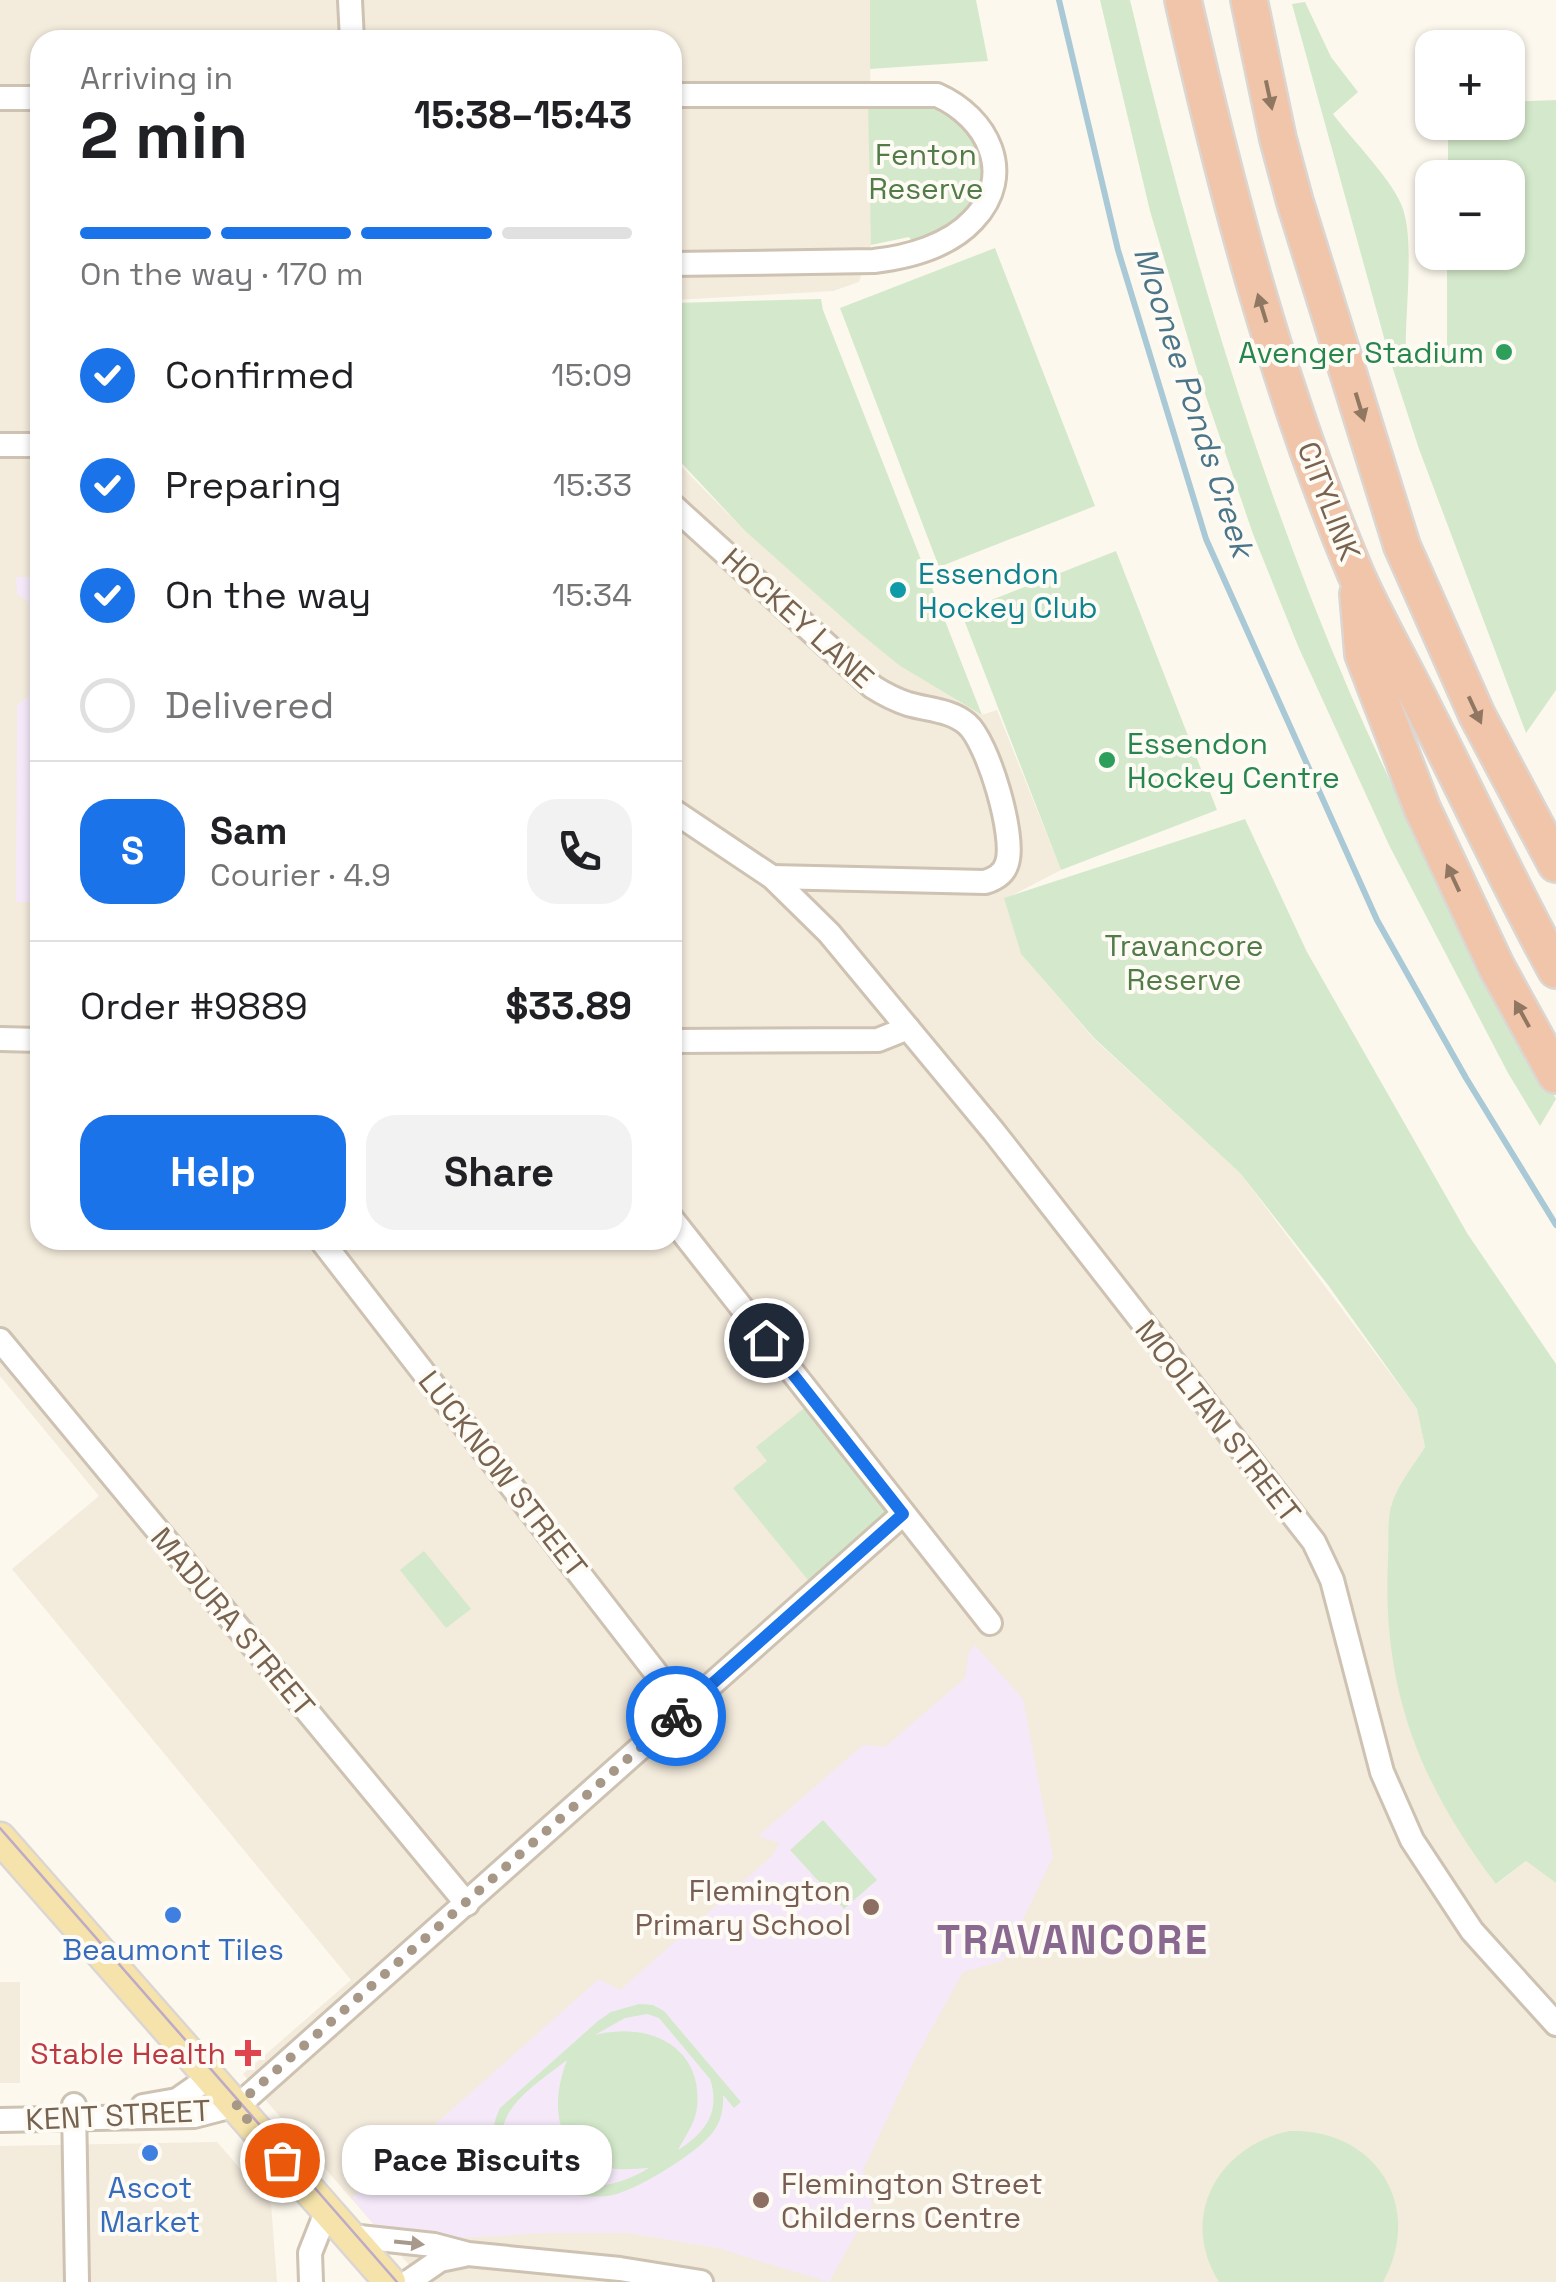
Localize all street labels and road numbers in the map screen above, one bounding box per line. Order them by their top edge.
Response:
street label: CITYLINK [1288,436,1370,566]
street label: HOCKEY LANE [714,539,882,697]
street label: MOOLTAN STREET [1127,1312,1309,1530]
street label: LUCKNOW STREET [410,1363,596,1585]
street label: MADURA STREET [142,1519,324,1725]
street label: KENT STREET [25,2091,211,2139]

